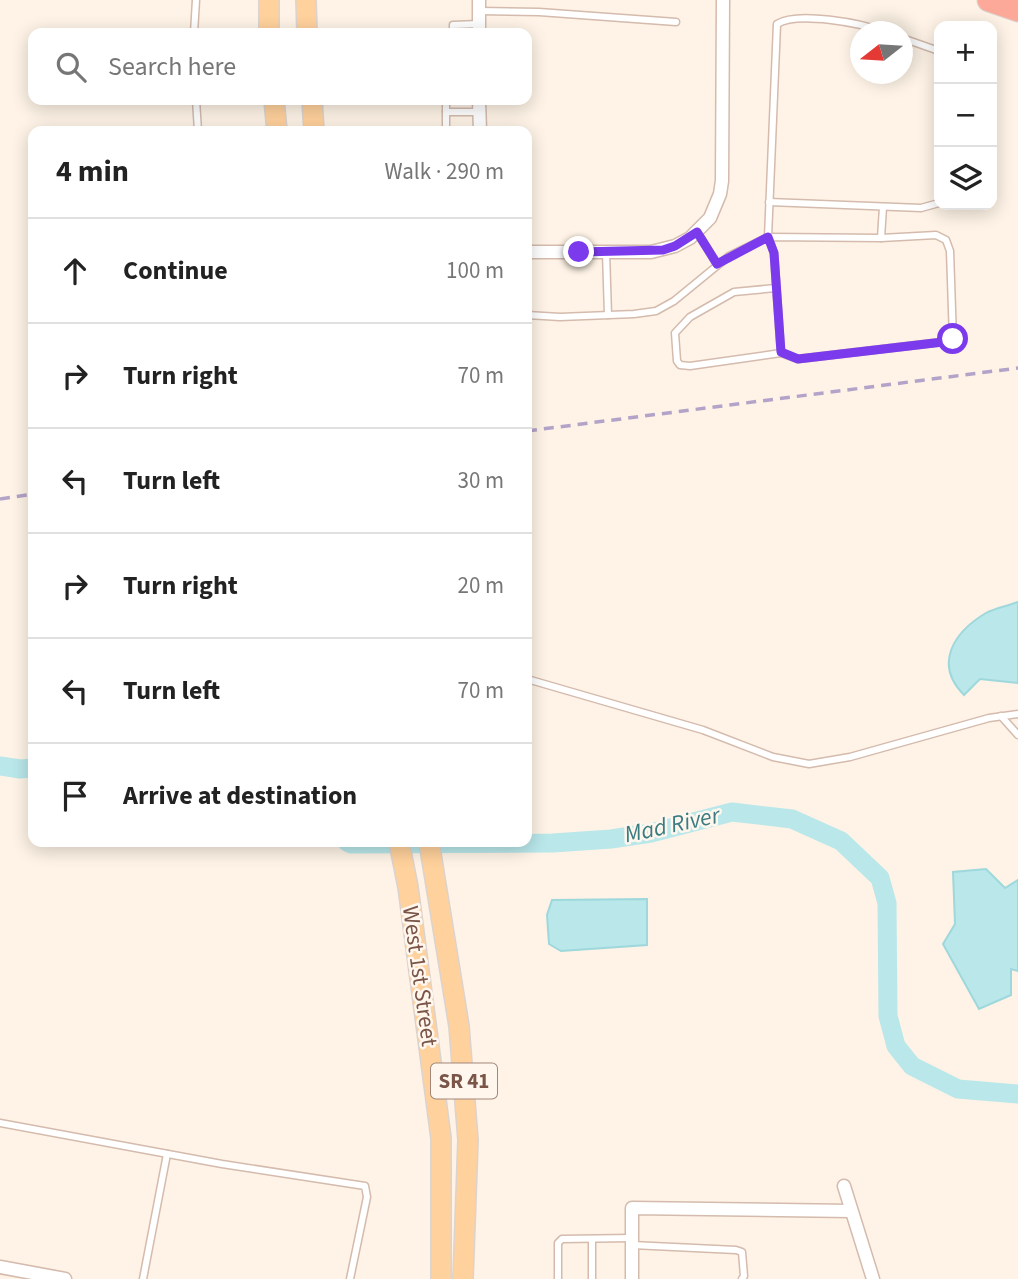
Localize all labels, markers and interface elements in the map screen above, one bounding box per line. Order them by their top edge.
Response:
north arrow [850,21,913,84]
map controls [934,21,997,210]
button: + [934,21,997,84]
search box [28,28,532,105]
icon: search [52,48,90,86]
text: Search here [108,48,236,85]
button: − [934,84,997,147]
button: layers [934,147,997,210]
text: 4 min [56,150,129,193]
text: Walk · 290 m [385,155,504,188]
route end [563,236,594,267]
icon: ahead [56,252,94,290]
text: Continue [123,252,228,289]
text: 100 m [446,254,504,287]
route start [937,323,968,354]
icon: right [56,357,94,395]
text: Turn right [123,357,238,394]
text: 70 m [457,359,504,392]
icon: left [56,462,94,500]
text: Turn left [123,462,220,499]
text: 30 m [457,464,504,497]
icon: right [56,567,94,605]
text: Turn right [123,567,238,604]
text: 20 m [457,569,504,602]
icon: left [56,672,94,710]
text: Turn left [123,672,220,709]
text: 70 m [457,674,504,707]
icon: arrive [56,777,94,815]
text: Arrive at destination [123,777,357,814]
water label: Mad River [621,797,725,852]
street label: West 1st Street [394,904,446,1049]
road number: SR 41 [431,1064,497,1098]

